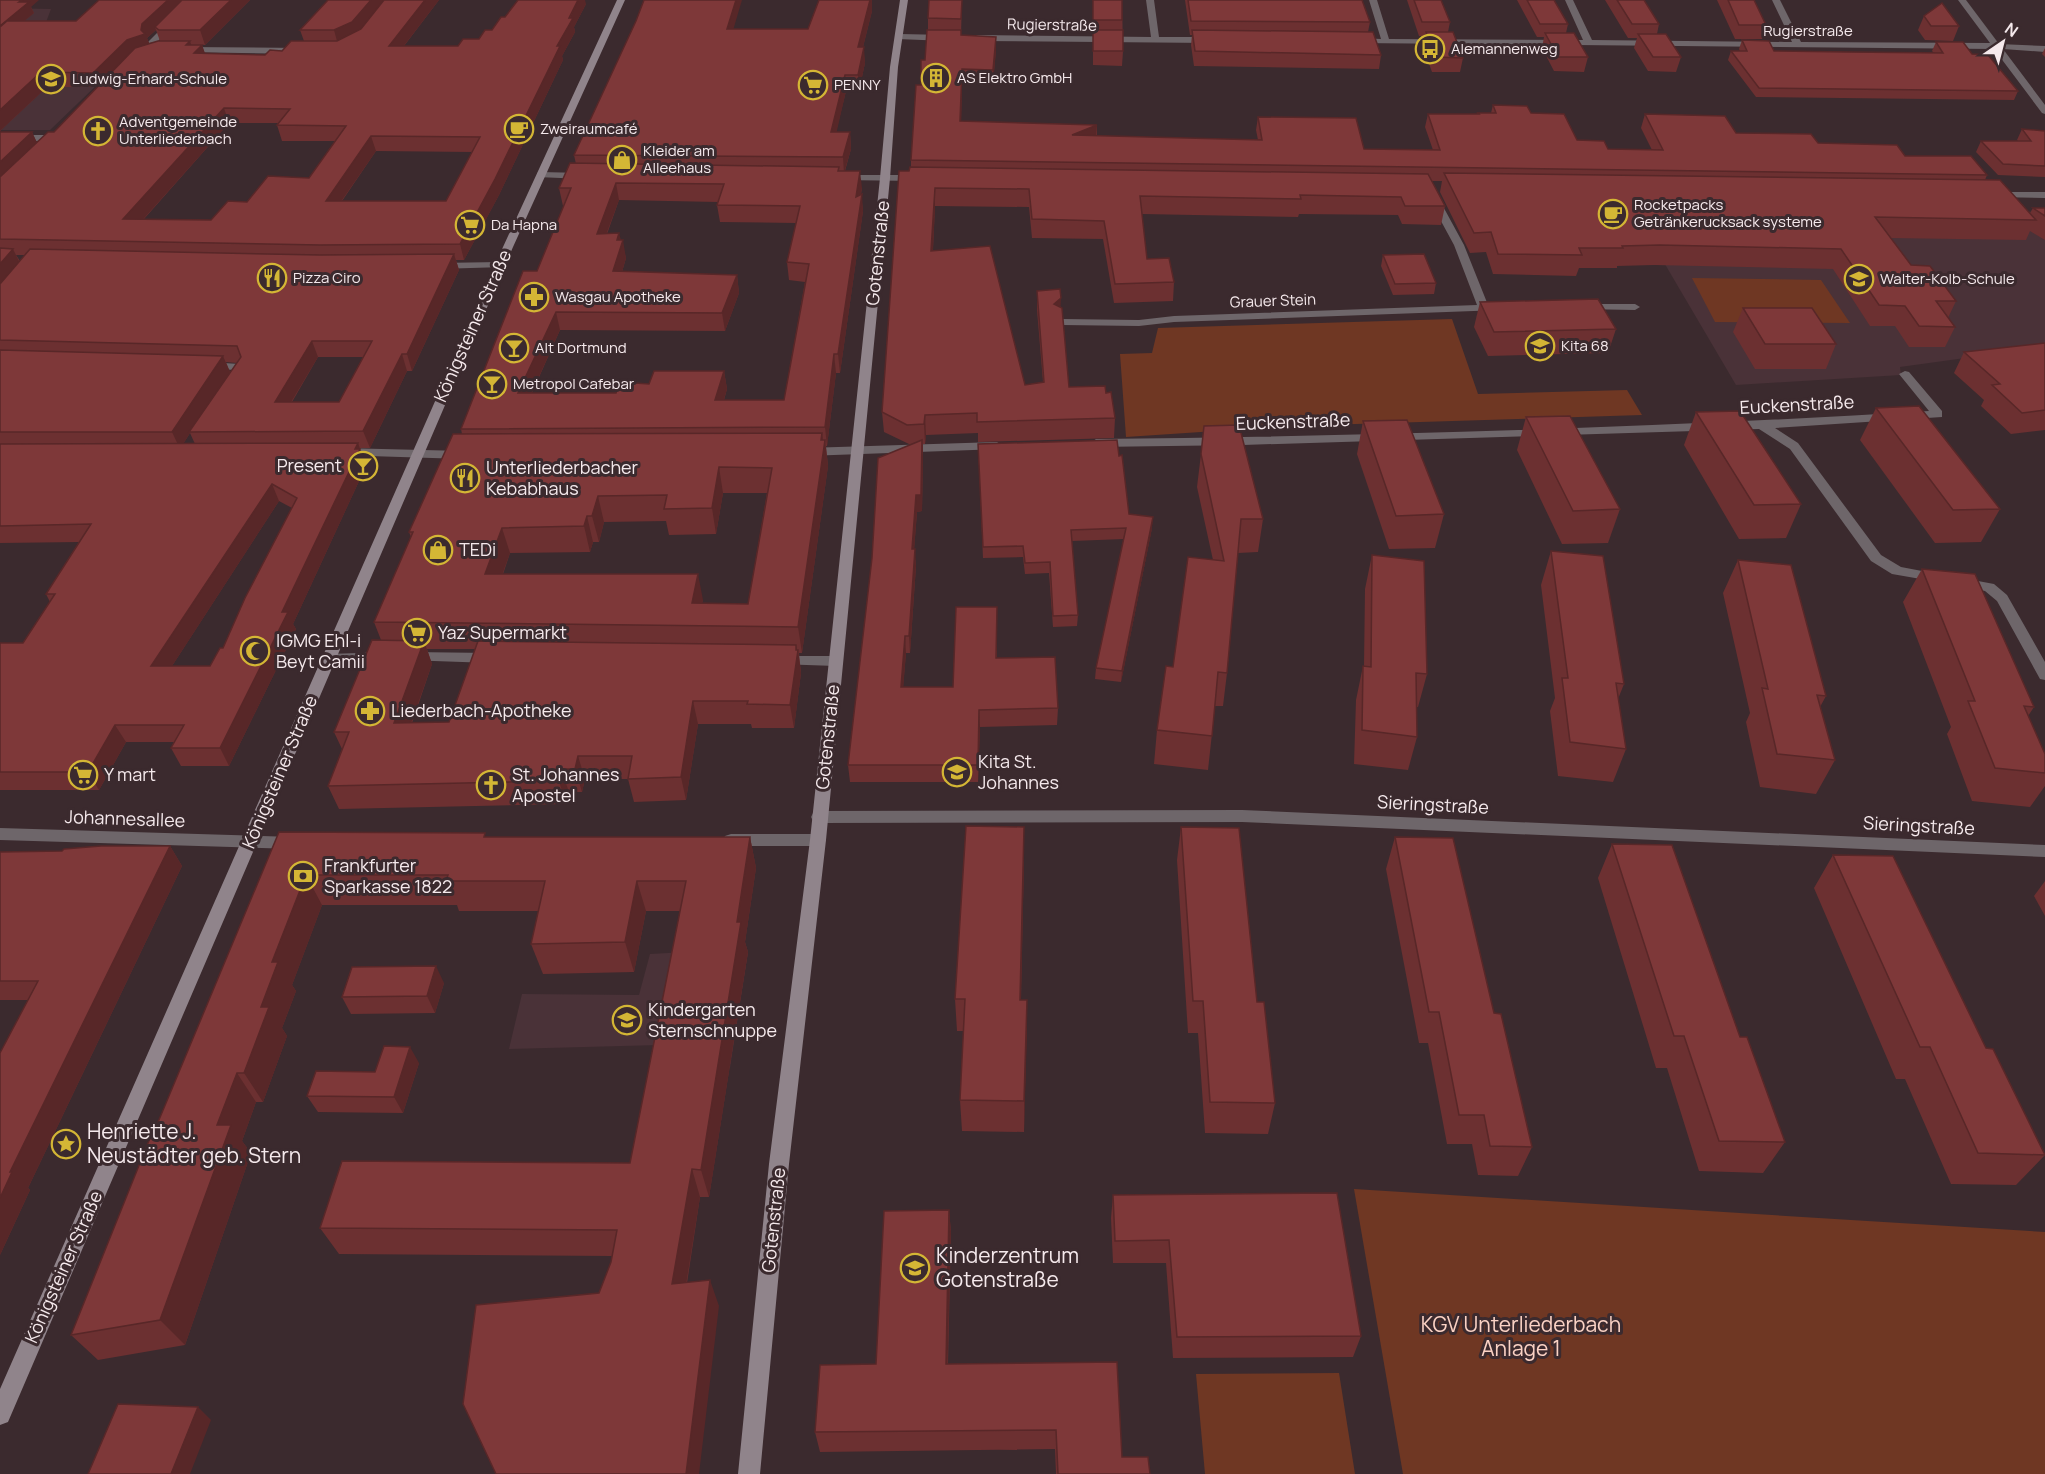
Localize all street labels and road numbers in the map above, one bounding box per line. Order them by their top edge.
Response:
street label: Rugierstraße [1007,13,1097,36]
street label: Rugierstraße [1763,20,1853,41]
street label: Gotenstraße [860,199,894,306]
street label: Königsteiner Straße [428,246,516,405]
street label: Grauer Stein [1230,288,1317,312]
street label: Euckenstraße [1739,389,1855,419]
street label: Euckenstraße [1235,407,1351,435]
street label: Gotenstraße [810,683,844,790]
street label: Königsteiner Straße [236,691,322,852]
street label: Sieringstraße [1377,789,1490,819]
street label: Johannesallee [64,804,186,832]
street label: Sieringstraße [1863,810,1976,840]
street label: Gotenstraße [756,1166,790,1273]
street label: Königsteiner Straße [19,1187,107,1346]

